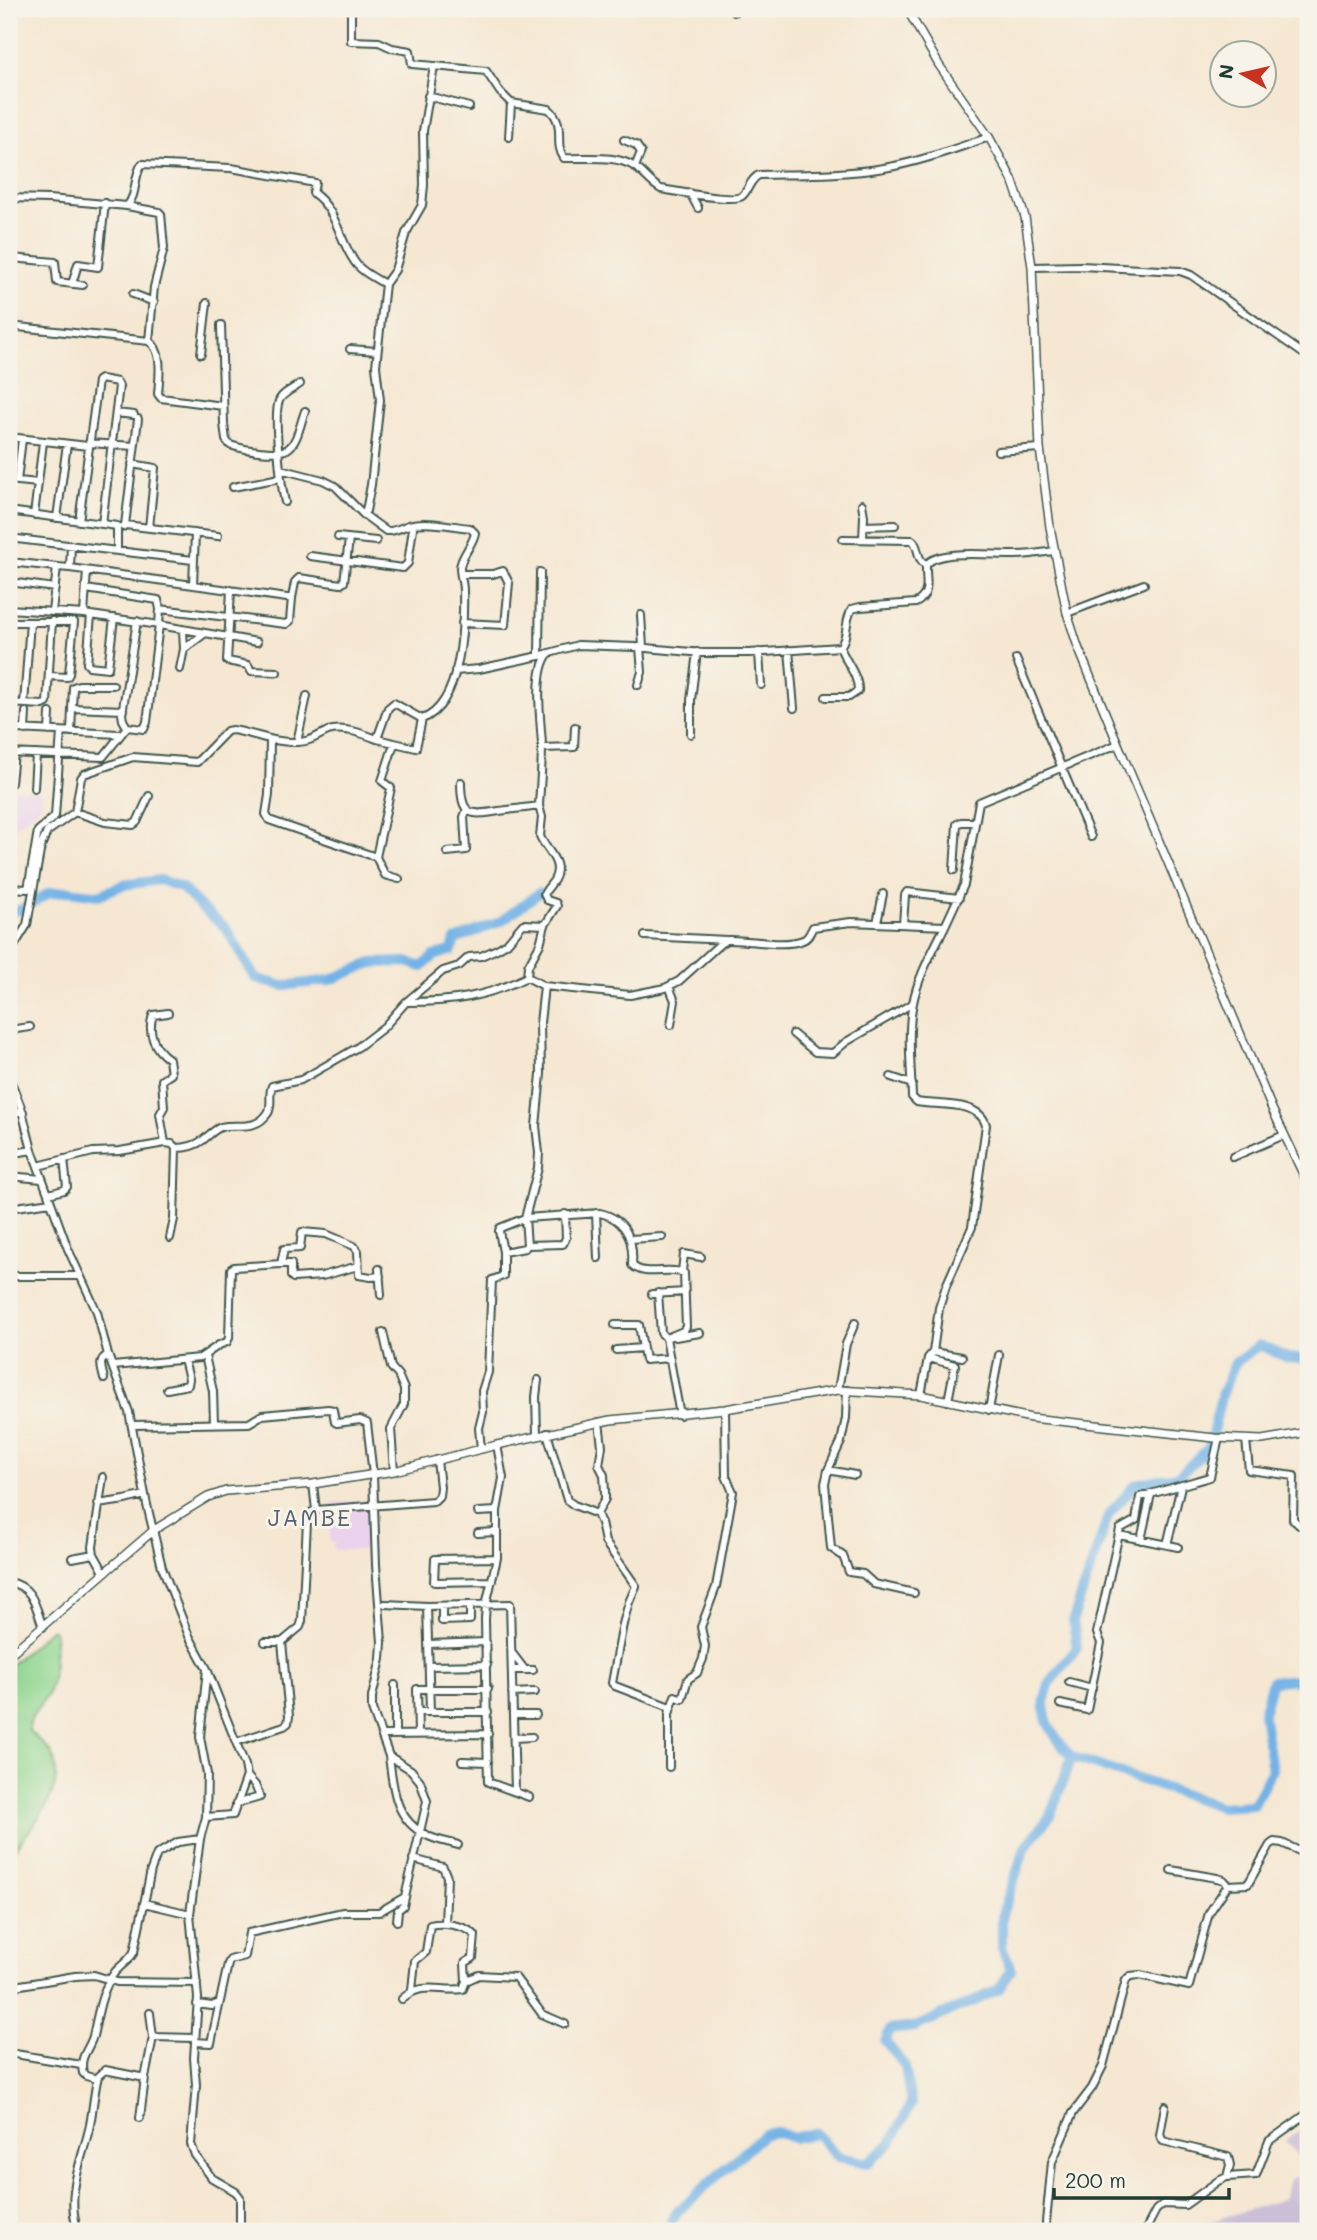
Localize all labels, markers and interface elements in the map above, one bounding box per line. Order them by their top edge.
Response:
north arrow [1208,38,1278,108]
text: N [1212,63,1239,80]
district label: JAMBE [268,1502,352,1532]
scale bar [1054,2156,1230,2200]
text: 200 m [1065,2166,1126,2193]

